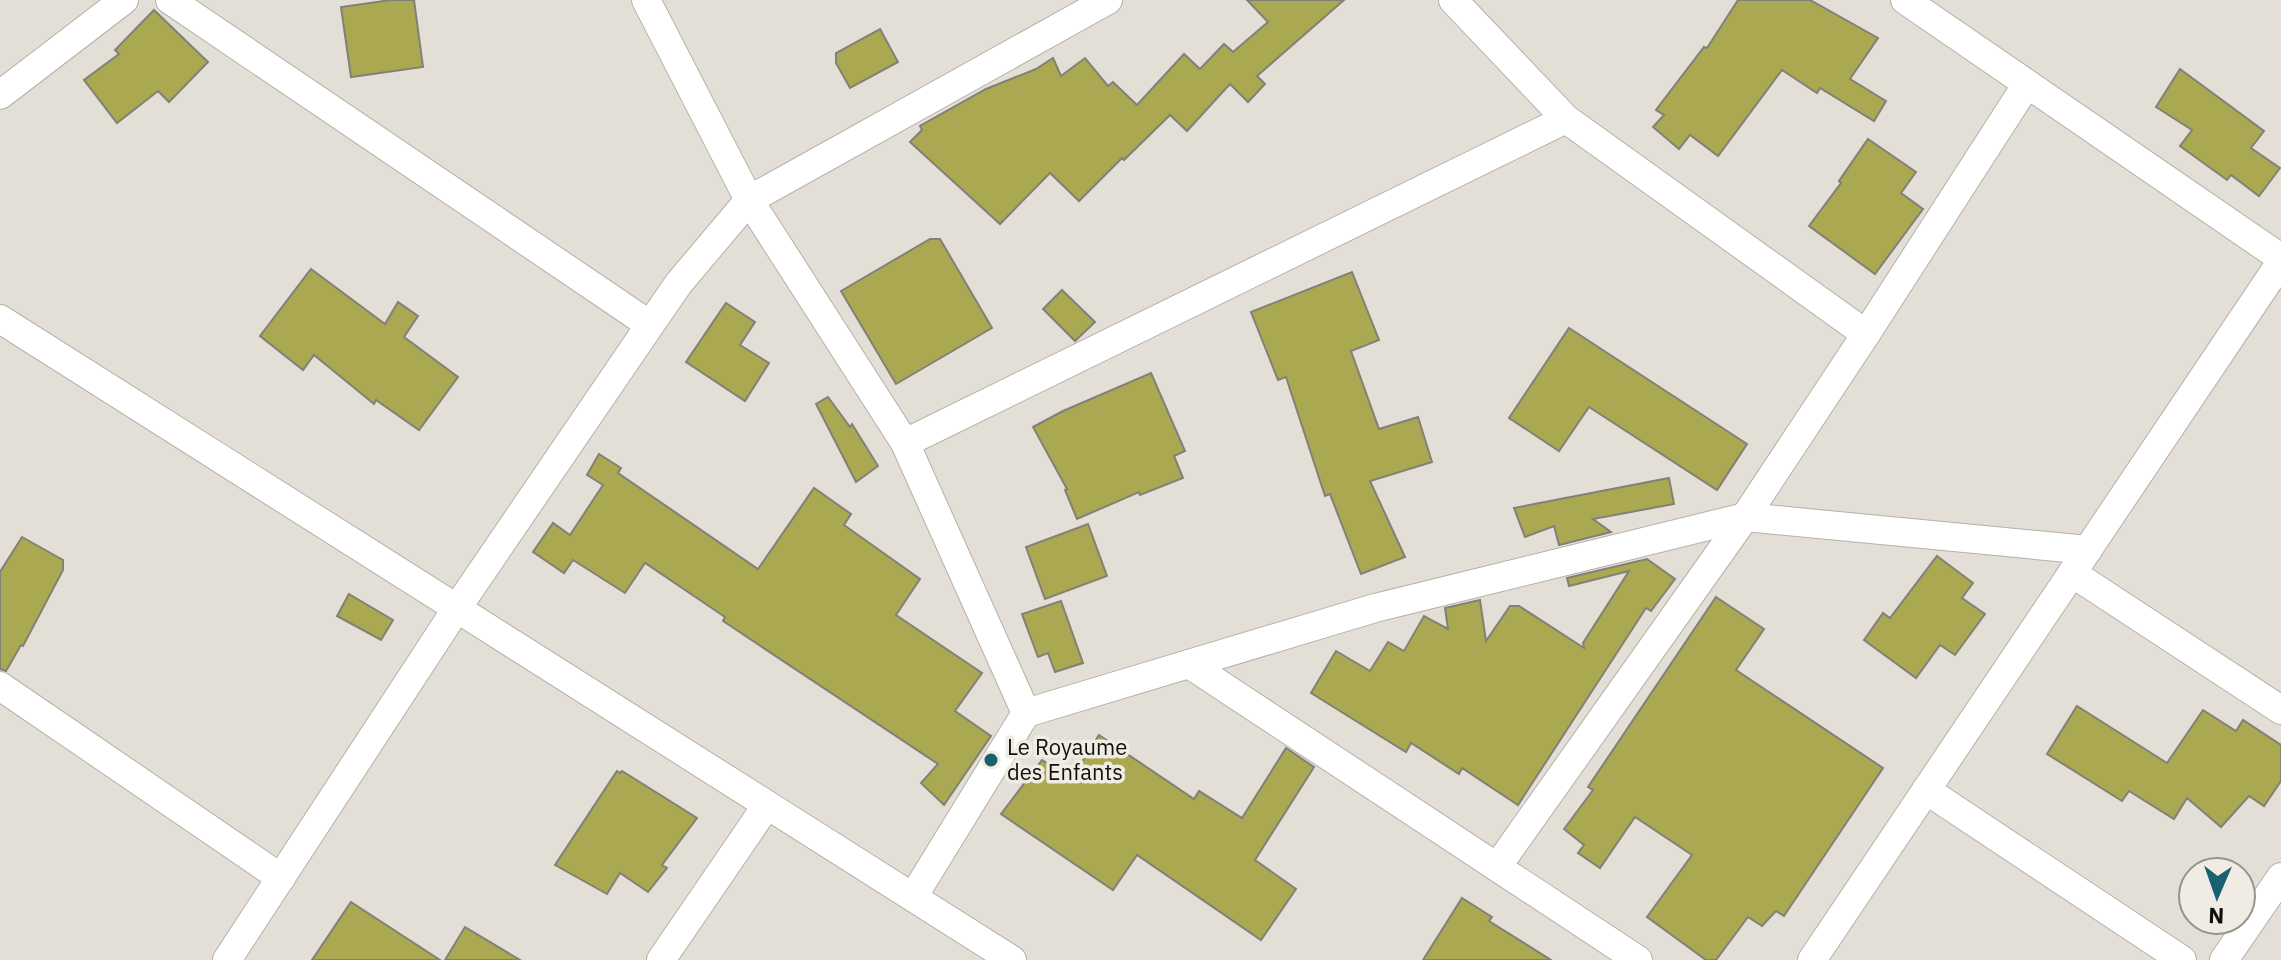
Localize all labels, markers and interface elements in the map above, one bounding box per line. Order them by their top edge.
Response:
place label: Le Royaume des Enfants [1007,732,1127,786]
marker: Le Royaume des Enfants [982,751,1000,769]
north arrow [2177,856,2257,936]
text: N [2208,902,2225,931]

